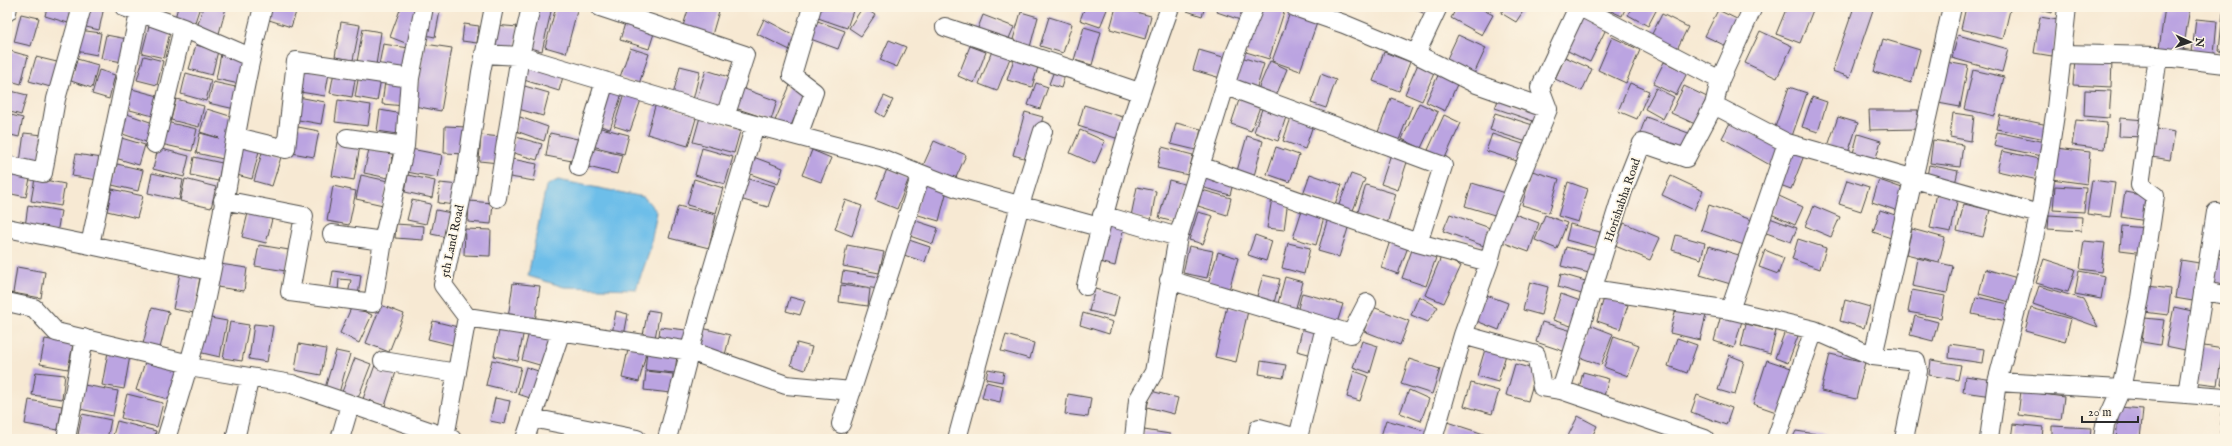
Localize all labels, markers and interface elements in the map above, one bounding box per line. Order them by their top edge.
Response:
north arrow [2170,22,2210,62]
text: N [2192,36,2206,48]
street label: Horishabha Road [1601,156,1644,244]
street label: 5th Land Road [437,203,468,279]
scale bar [2082,398,2138,424]
text: 20 m [2088,405,2111,420]

